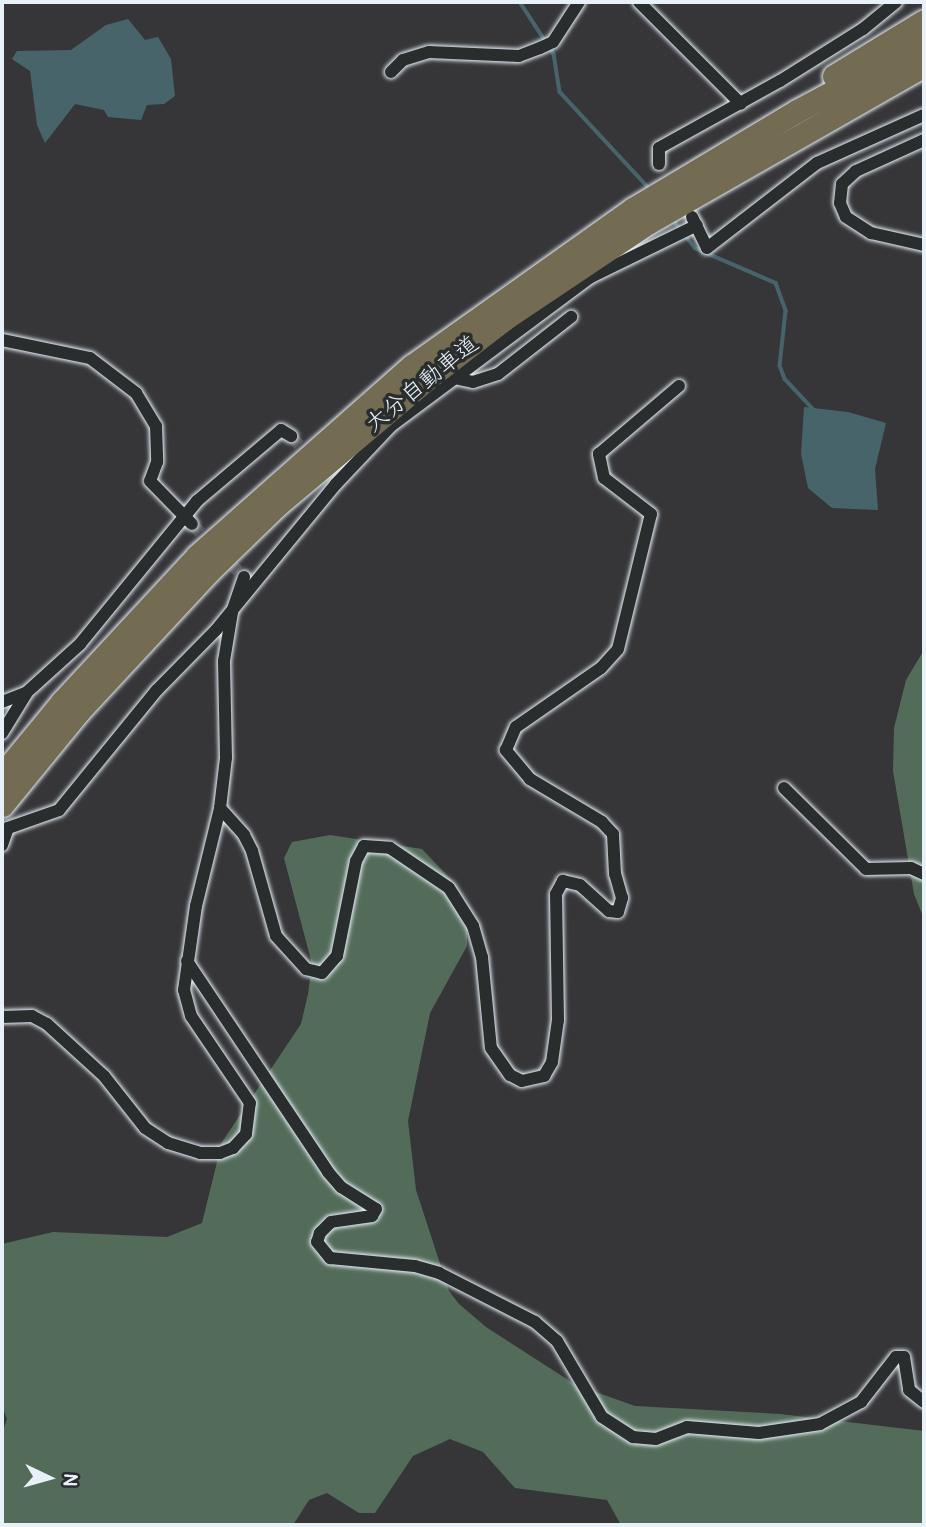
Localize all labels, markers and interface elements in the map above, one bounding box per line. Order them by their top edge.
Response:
street label: 大分自動車道 [360,330,484,438]
north arrow [14,1443,84,1513]
text: N [57,1472,82,1487]

